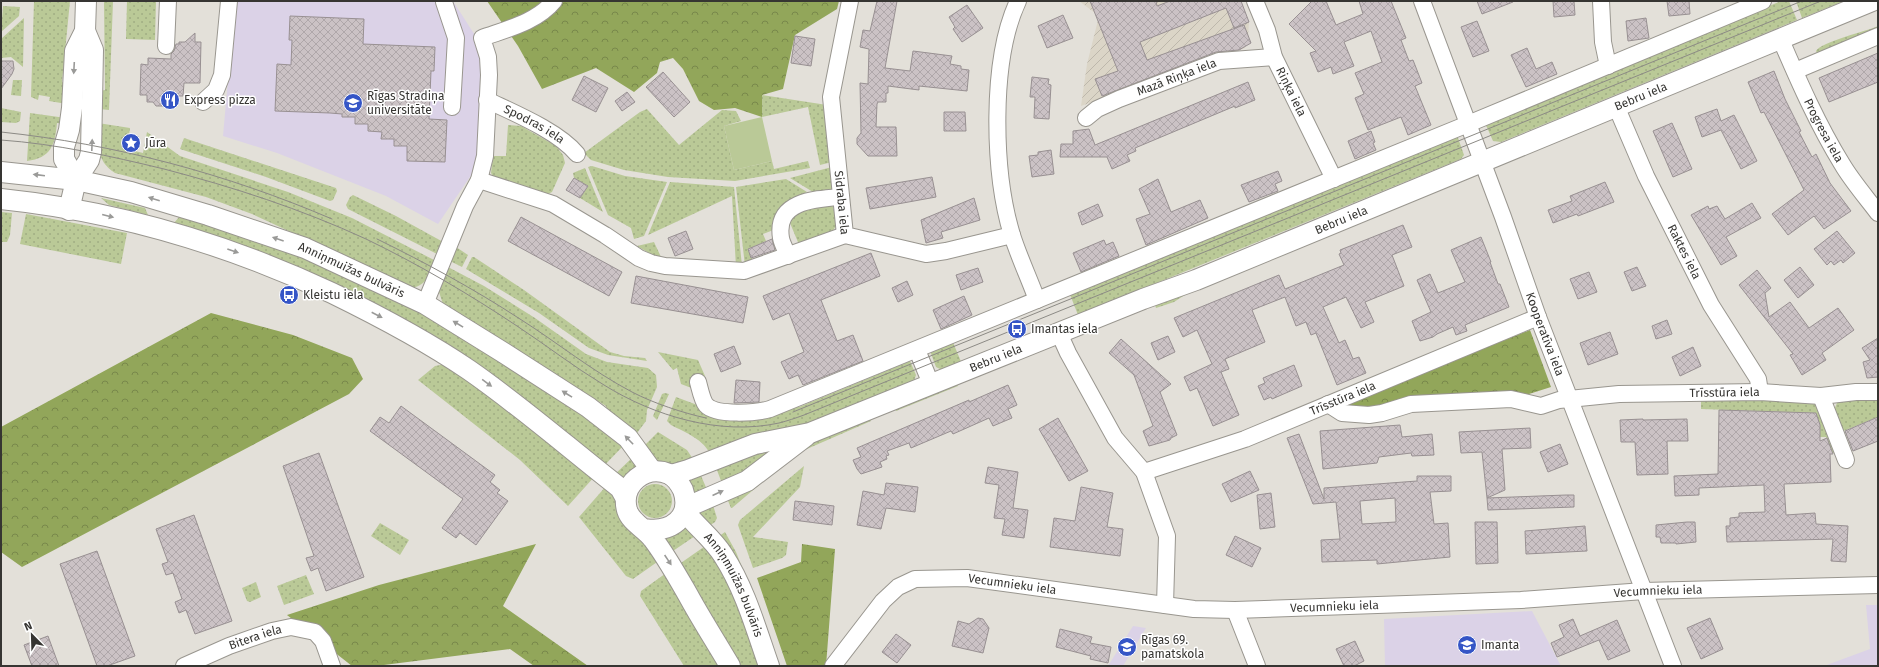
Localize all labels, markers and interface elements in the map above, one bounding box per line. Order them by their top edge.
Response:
street label: Mazā Riņķa iela [1135,56,1218,99]
one-way arrow [71,62,77,75]
street label: Riņķa iela [1273,65,1309,119]
street label: Bebru iela [1612,79,1669,114]
restaurant icon: Express pizza [159,89,181,111]
place label: Rīgas Stradiņa universitāte [367,89,445,117]
school or university icon: Rīgas Stradiņa universitāte [342,92,364,114]
place label: Express pizza [184,93,256,107]
street label: Progresa iela [1801,96,1846,165]
street label: Spodras iela [501,102,567,147]
place icon: Jūra [120,132,142,154]
place label: Jūra [145,136,166,150]
one-way arrow [89,138,95,151]
street label: Sidraba iela [831,170,852,235]
one-way arrow [33,172,45,178]
one-way arrow [148,196,160,202]
street label: Bebru iela [1313,203,1370,237]
one-way arrow [101,213,114,219]
street label: Raktes iela [1665,222,1704,281]
one-way arrow [271,235,283,241]
street label: Anniņmuižas bulvāris [297,239,407,301]
one-way arrow [227,249,239,255]
bus stop icon: Kleistu iela [278,284,300,306]
place label: Kleistu iela [303,288,363,302]
street label: Kooperatīva iela [1523,290,1567,378]
one-way arrow [371,312,383,318]
bus stop icon: Imantas iela [1006,318,1028,340]
one-way arrow [452,321,464,328]
place label: Imantas iela [1031,322,1098,336]
street label: Bebru iela [967,341,1024,375]
street label: Trīsstūra iela [1308,378,1378,418]
one-way arrow [482,379,493,388]
street label: Trīsstūra iela [1689,385,1760,400]
one-way arrow [561,391,573,398]
one-way arrow [625,435,634,445]
one-way arrow [713,490,724,496]
street label: Anniņmuižas bulvāris [701,530,766,639]
one-way arrow [664,555,672,566]
street label: Vecumnieku iela [967,571,1057,597]
street label: Vecumnieku iela [1613,583,1703,600]
street label: Vecumnieku iela [1290,598,1379,615]
north arrow [12,615,52,655]
text: N [22,619,34,634]
street label: Bitera iela [227,622,283,653]
place label: Rīgas 69. pamatskola [1141,633,1204,661]
school or university icon: Imanta [1456,634,1478,656]
school or university icon: Rīgas 69. pamatskola [1116,636,1138,658]
place label: Imanta [1481,638,1519,652]

